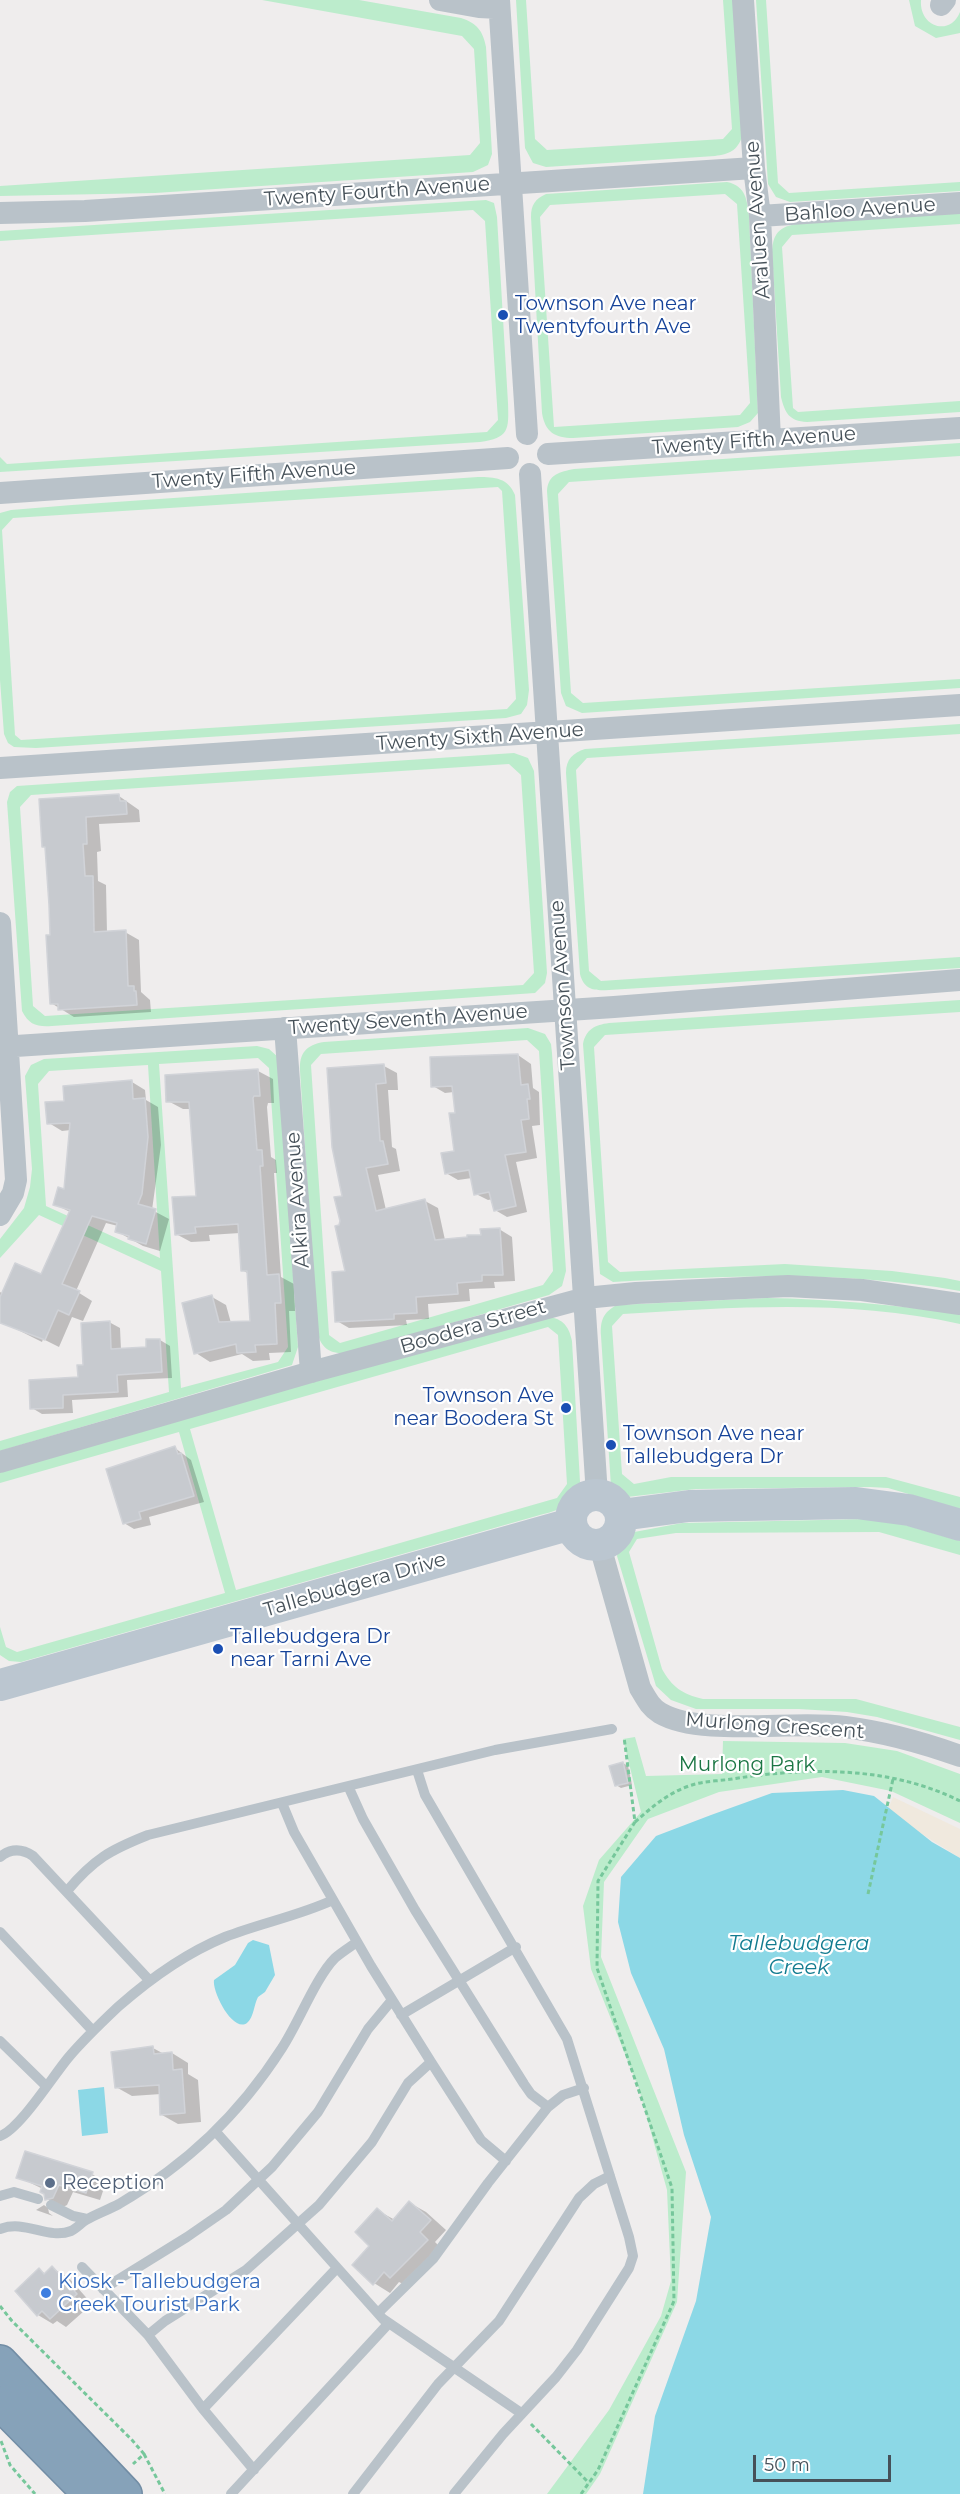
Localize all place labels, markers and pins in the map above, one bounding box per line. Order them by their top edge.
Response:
place label: Townson Ave near Twentyfourth Ave [515,292,697,339]
marker: Townson Ave near Twentyfourth Ave [496,308,510,322]
place label: Townson Ave near Boodera St [393,1384,554,1431]
marker: Townson Ave near Boodera St [559,1401,573,1415]
place label: Townson Ave near Tallebudgera Dr [623,1422,805,1469]
marker: Townson Ave near Tallebudgera Dr [604,1438,618,1452]
place label: Tallebudgera Dr near Tarni Ave [230,1625,391,1672]
marker: Tallebudgera Dr near Tarni Ave [211,1642,225,1656]
place label: Reception [62,2171,165,2195]
marker: Reception [43,2176,57,2190]
place label: Kiosk - Tallebudgera Creek Tourist Park [58,2270,261,2317]
marker: Kiosk - Tallebudgera Creek Tourist Park [39,2286,53,2300]

